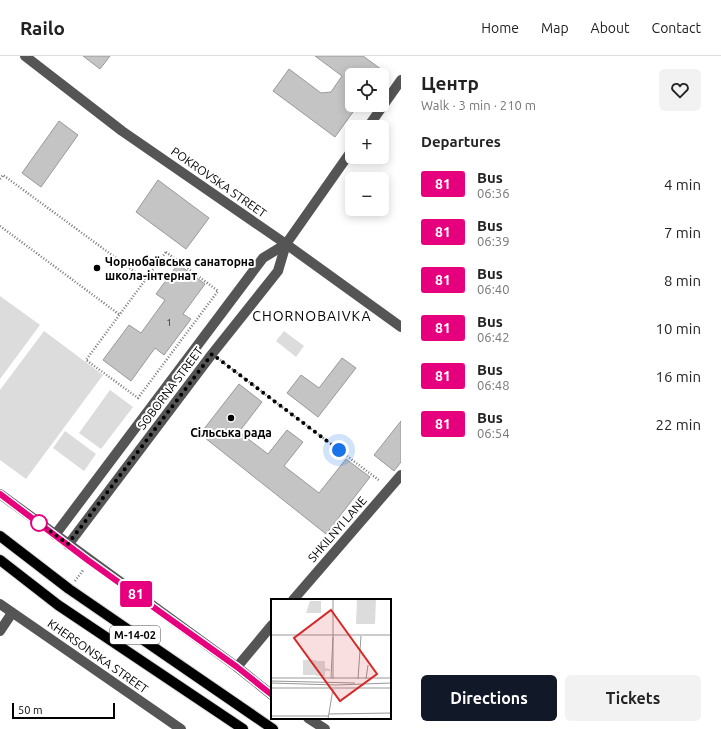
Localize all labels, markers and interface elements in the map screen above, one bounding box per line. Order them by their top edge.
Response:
text: Railo [20,17,65,39]
text: Home [481,20,519,36]
text: Map [541,20,569,36]
text: About [591,20,630,36]
text: Contact [652,20,701,36]
map controls [345,68,389,216]
button: locate [345,68,389,112]
button: heart [659,69,701,111]
text: Центр [421,72,479,94]
text: Walk · 3 min · 210 m [421,98,536,112]
button: + [345,120,389,164]
text: Departures [421,133,501,150]
street label: POKROVSKA STREET [169,144,269,220]
text: Bus [477,169,503,186]
button: − [345,172,389,216]
text: 81 [435,176,451,192]
text: 4 min [664,176,701,193]
text: 06:36 [477,186,510,200]
text: Bus [477,217,503,234]
text: 81 [435,224,451,240]
text: 7 min [664,224,701,241]
text: 06:39 [477,234,510,248]
place label: Чорнобаївська санаторна школа-інтернат [105,255,254,282]
marker: Чорнобаївська санаторна школа-інтернат [92,263,102,273]
text: Bus [477,265,503,282]
text: 81 [435,272,451,288]
text: 8 min [664,272,701,289]
text: 06:40 [477,282,510,296]
district label: CHORNOBAIVKA [252,308,372,324]
text: Bus [477,313,503,330]
house number: 1 [166,317,172,328]
text: 81 [435,320,451,336]
text: 10 min [655,320,701,337]
text: 06:42 [477,330,510,344]
street label: SOBORNA STREET [135,344,205,432]
text: Bus [477,361,503,378]
text: 81 [435,368,451,384]
text: 16 min [655,368,701,385]
text: 06:48 [477,378,510,392]
text: Bus [477,409,503,426]
marker: Сільська рада [226,413,236,423]
text: 81 [435,416,451,432]
text: 22 min [655,416,701,433]
place label: Сільська рада [190,426,272,439]
text: 06:54 [477,426,510,440]
your location [329,440,349,460]
street label: SHKILNYI LANE [305,494,369,564]
unlabelled marker [30,514,48,532]
line badge: 81 [118,581,154,607]
text: 81 [128,586,144,602]
inset map [271,599,391,719]
street label: KHERSONSKA STREET [45,616,151,696]
road number: М-14-02 [110,626,160,644]
button: Directions [421,675,557,721]
button: Tickets [565,675,701,721]
scale bar [12,701,115,720]
text: 50 m [18,704,42,716]

